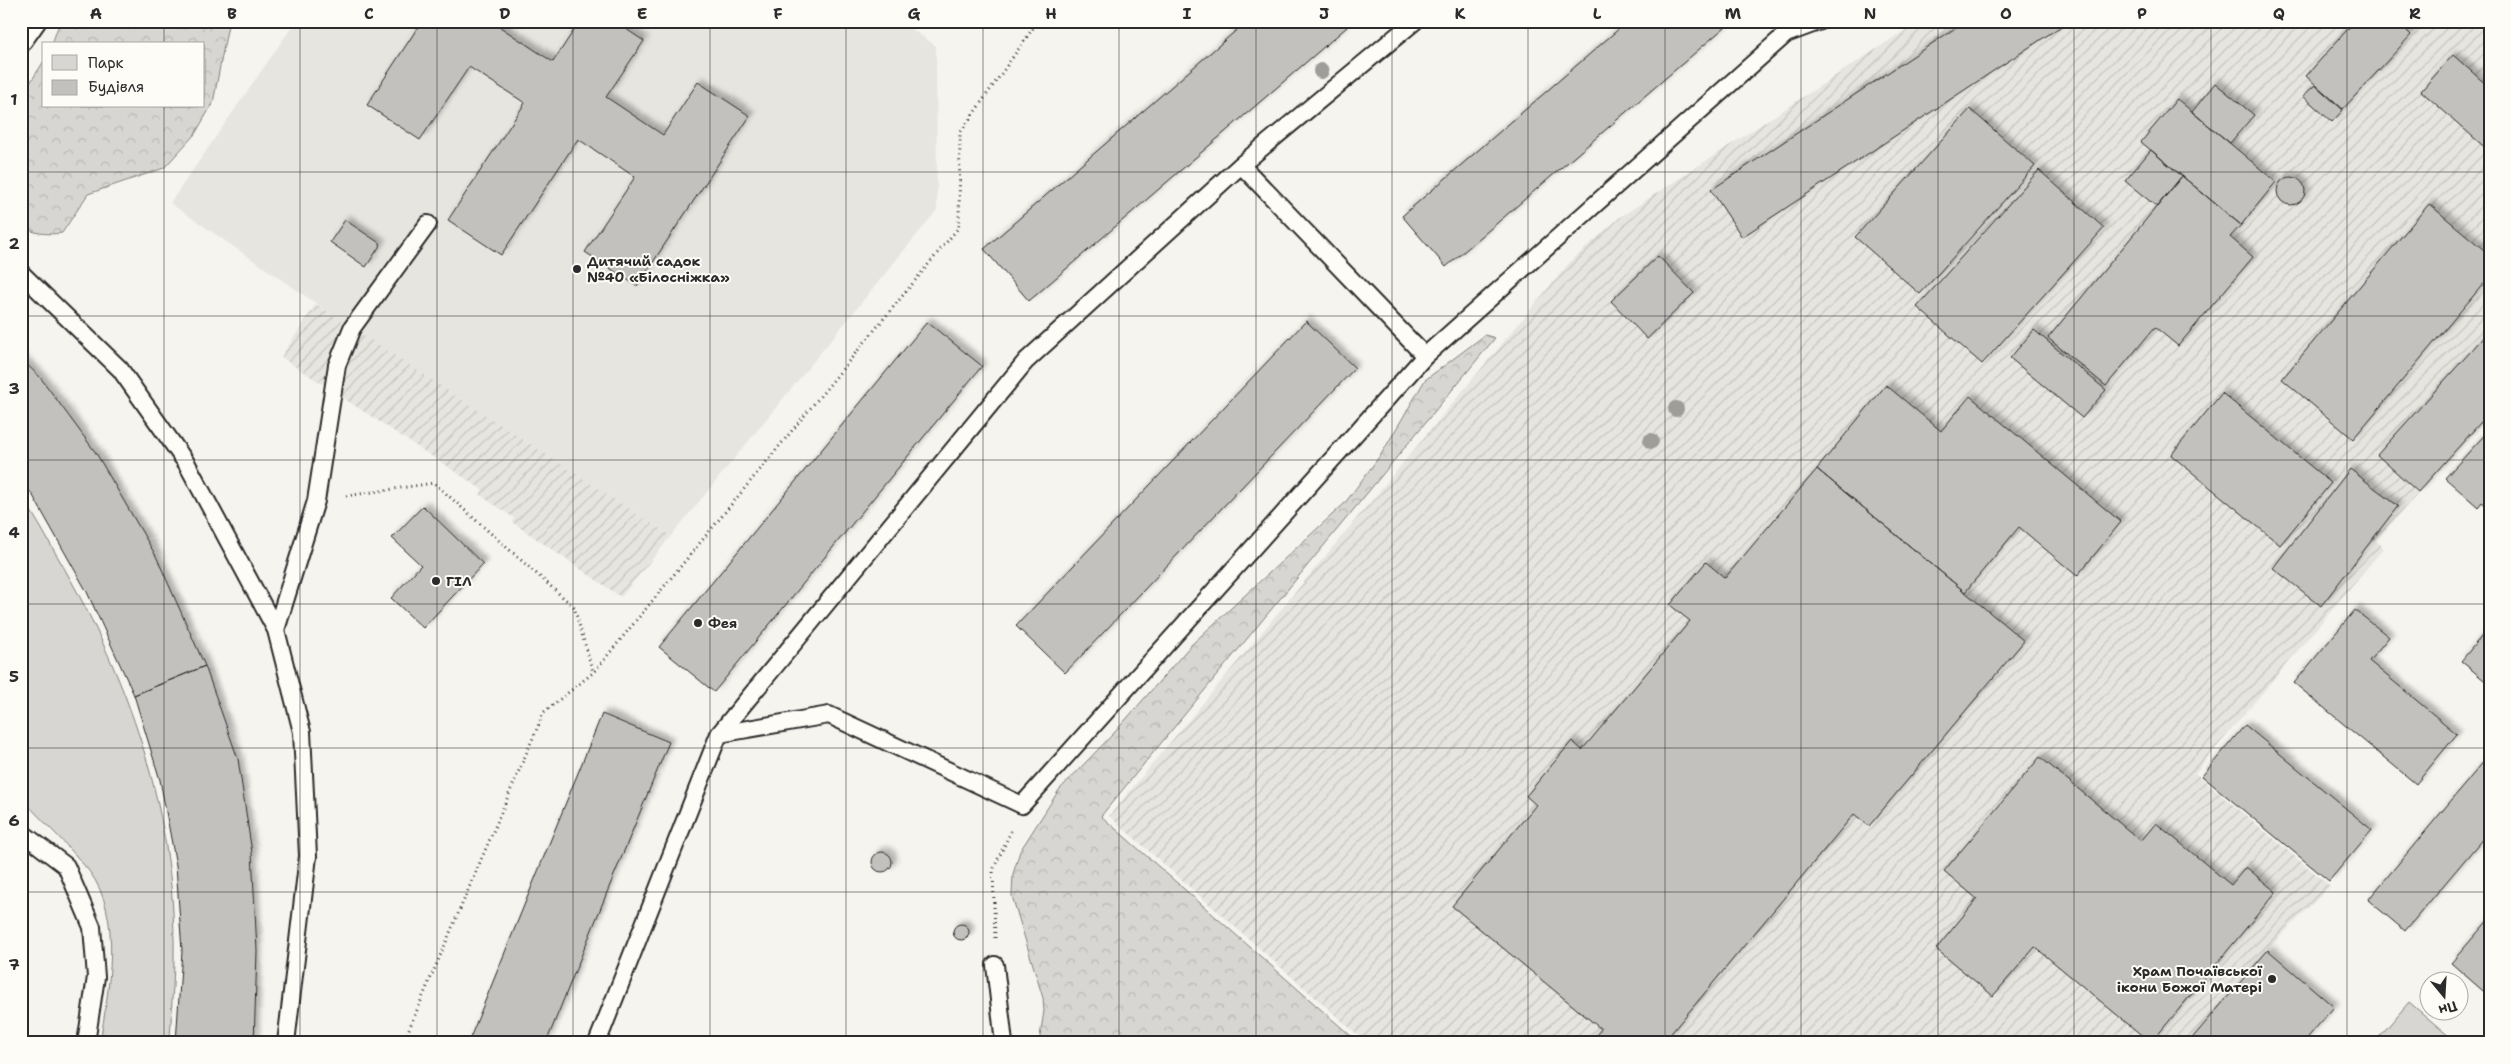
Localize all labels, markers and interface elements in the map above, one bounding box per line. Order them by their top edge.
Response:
text: A [90,3,102,24]
text: B [227,3,237,24]
text: C [364,3,374,24]
text: D [499,3,511,24]
text: E [637,3,647,24]
text: F [773,3,783,24]
text: G [908,3,921,24]
text: H [1045,3,1057,24]
text: I [1183,3,1192,24]
text: J [1319,3,1329,24]
text: K [1455,3,1466,24]
text: L [1593,3,1602,24]
text: M [1725,3,1742,24]
text: N [1864,3,1876,24]
text: O [2000,3,2012,24]
text: P [2137,3,2147,24]
text: Q [2273,3,2285,24]
text: R [2409,3,2421,24]
legend [42,42,205,108]
text: Парк [88,53,124,73]
text: Будівля [88,77,144,97]
text: 1 [10,89,18,110]
text: 2 [8,233,20,254]
place label: Дитячий садок №40 «Білосніжка» [587,252,730,286]
marker: Дитячий садок №40 «Білосніжка» [571,263,583,275]
text: 3 [8,378,20,399]
text: 4 [8,522,20,543]
place label: ГІЛ [446,572,472,590]
marker: ГІЛ [430,575,442,587]
place label: Фея [708,614,737,632]
marker: Фея [692,617,704,629]
text: 5 [9,666,19,687]
text: 6 [8,810,20,831]
text: 7 [8,954,20,975]
place label: Храм Почаївської ікони Божої Матері [2117,962,2263,996]
north arrow [2418,972,2468,1022]
marker: Храм Почаївської ікони Божої Матері [2266,973,2278,985]
text: Пн [2436,997,2460,1020]

